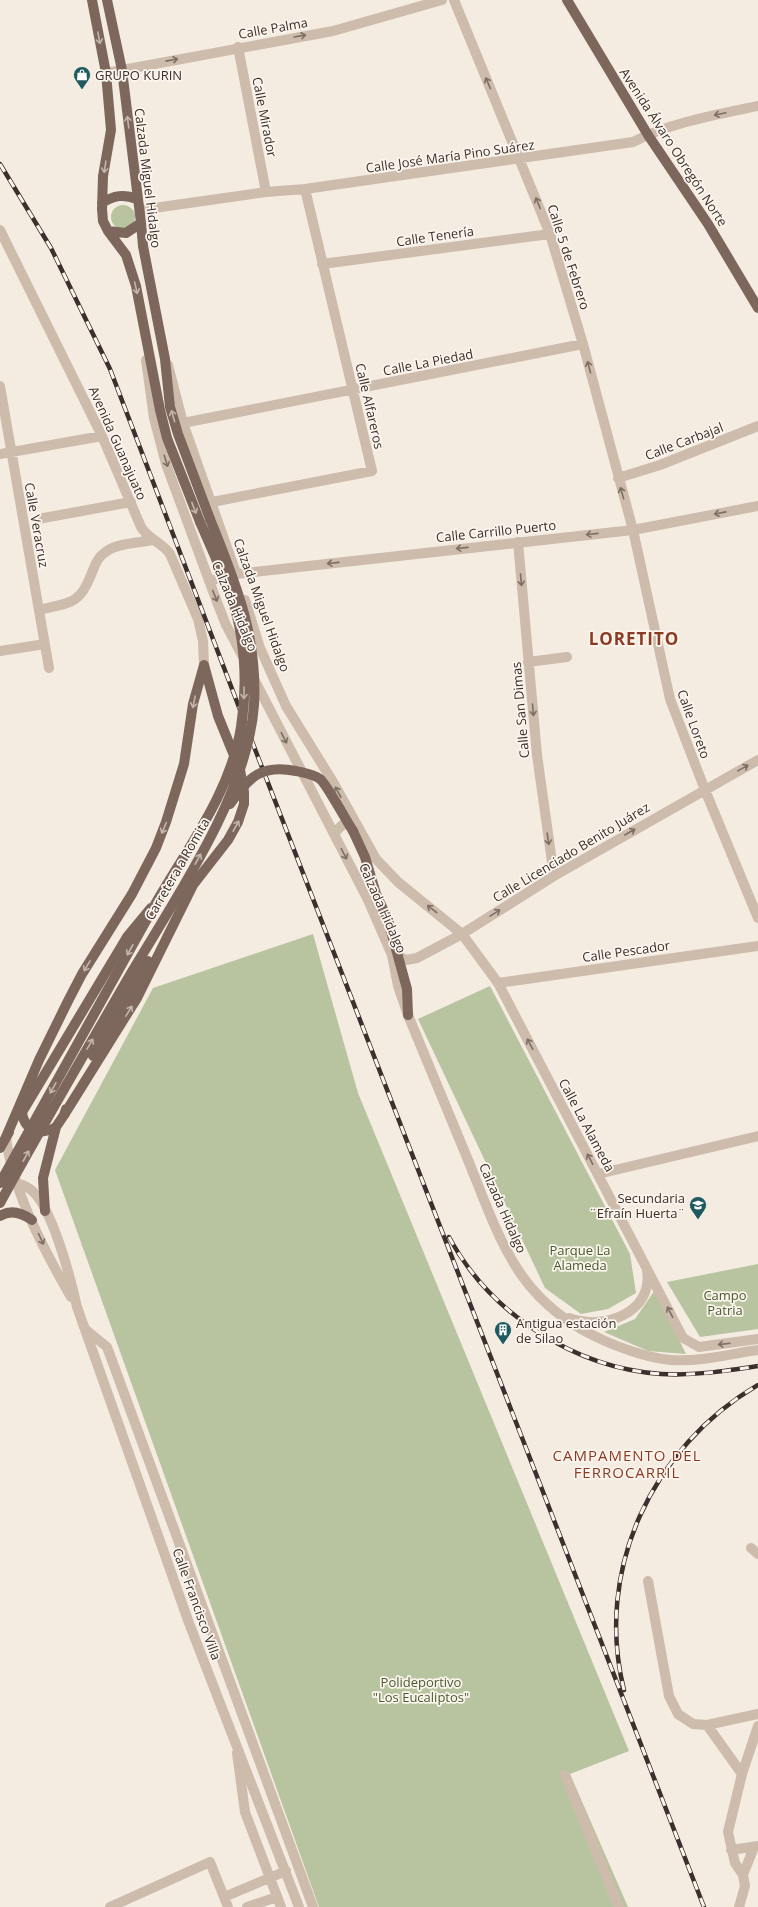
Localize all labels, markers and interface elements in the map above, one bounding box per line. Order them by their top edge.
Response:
street label: Calle Palma [237,13,309,43]
one-way arrow [96,31,104,44]
one-way arrow [293,32,306,40]
one-way arrow [165,56,178,64]
street label: Avenida Álvaro Obregón Norte [616,64,732,230]
shop icon: GRUPO KURIN [72,65,92,90]
place label: GRUPO KURIN [95,66,182,84]
street label: Calle Mirador [248,75,282,159]
one-way arrow [484,77,492,89]
street label: Calzada Miguel Hidalgo [130,107,166,249]
one-way arrow [714,110,727,118]
one-way arrow [124,116,132,129]
street label: Calle José María Pino Suárez [364,135,536,177]
one-way arrow [100,160,108,173]
one-way arrow [533,198,541,210]
street label: Calle 5 de Febrero [543,202,595,312]
street label: Calle Tenería [395,222,475,250]
one-way arrow [133,281,140,294]
street label: Calle La Piedad [381,344,475,380]
street label: Calle Alfareros [351,361,389,451]
one-way arrow [585,361,592,374]
street label: Avenida Guanajuato [85,383,151,503]
one-way arrow [169,410,176,423]
street label: Calle Carbajal [642,418,726,464]
one-way arrow [163,454,170,467]
street label: Calle Veracruz [21,481,53,569]
one-way arrow [618,487,625,500]
one-way arrow [191,501,199,513]
one-way arrow [714,510,727,518]
street label: Calle Carrillo Puerto [435,516,557,546]
one-way arrow [586,531,599,538]
street label: Calzada Miguel Hidalgo [229,536,295,674]
one-way arrow [456,544,469,552]
street label: Calzada Hidalgo [208,558,262,654]
one-way arrow [327,559,340,566]
one-way arrow [518,573,525,586]
one-way arrow [211,590,219,602]
district label: LORETITO [589,627,679,650]
street label: Calle San Dimas [507,661,533,759]
one-way arrow [240,686,248,699]
street label: Calle Loreto [673,687,715,761]
one-way arrow [190,696,198,709]
one-way arrow [529,703,536,716]
one-way arrow [281,732,289,744]
one-way arrow [737,764,749,772]
one-way arrow [334,786,341,798]
street label: Calle Licenciado Benito Juárez [489,798,653,906]
street label: Carretera a Romita [141,815,213,923]
one-way arrow [232,820,240,832]
one-way arrow [159,822,167,834]
one-way arrow [624,828,636,835]
one-way arrow [544,832,552,845]
one-way arrow [341,847,348,859]
one-way arrow [195,853,202,865]
street label: Calzada Hidalgo [355,860,411,956]
one-way arrow [426,905,437,913]
one-way arrow [489,909,500,917]
street label: Calle Pescador [581,936,672,966]
one-way arrow [126,944,134,956]
one-way arrow [83,960,91,971]
one-way arrow [125,1006,133,1017]
one-way arrow [87,1038,95,1050]
one-way arrow [526,1038,533,1050]
street label: Calle La Alameda [555,1075,619,1175]
one-way arrow [49,1082,57,1094]
one-way arrow [22,1151,30,1163]
one-way arrow [586,1154,593,1166]
street label: Calzada Hidalgo [475,1160,531,1256]
place label: Secundaria ¨Efraín Huerta¨ [589,1189,685,1222]
school or university icon: Secundaria ¨Efraín Huerta¨ [688,1195,708,1220]
one-way arrow [38,1233,45,1245]
park label: Parque La Alameda [550,1241,610,1274]
park label: Campo Patria [703,1286,747,1319]
one-way arrow [666,1306,673,1318]
place label: Antigua estación de Silao [516,1314,616,1347]
building icon: Antigua estación de Silao [493,1320,513,1345]
one-way arrow [718,1340,731,1347]
district label: CAMPAMENTO DEL FERROCARRIL [553,1445,701,1482]
street label: Calle Francisco Villa [168,1546,226,1662]
park label: Polideportivo "Los Eucaliptos" [373,1673,469,1706]

